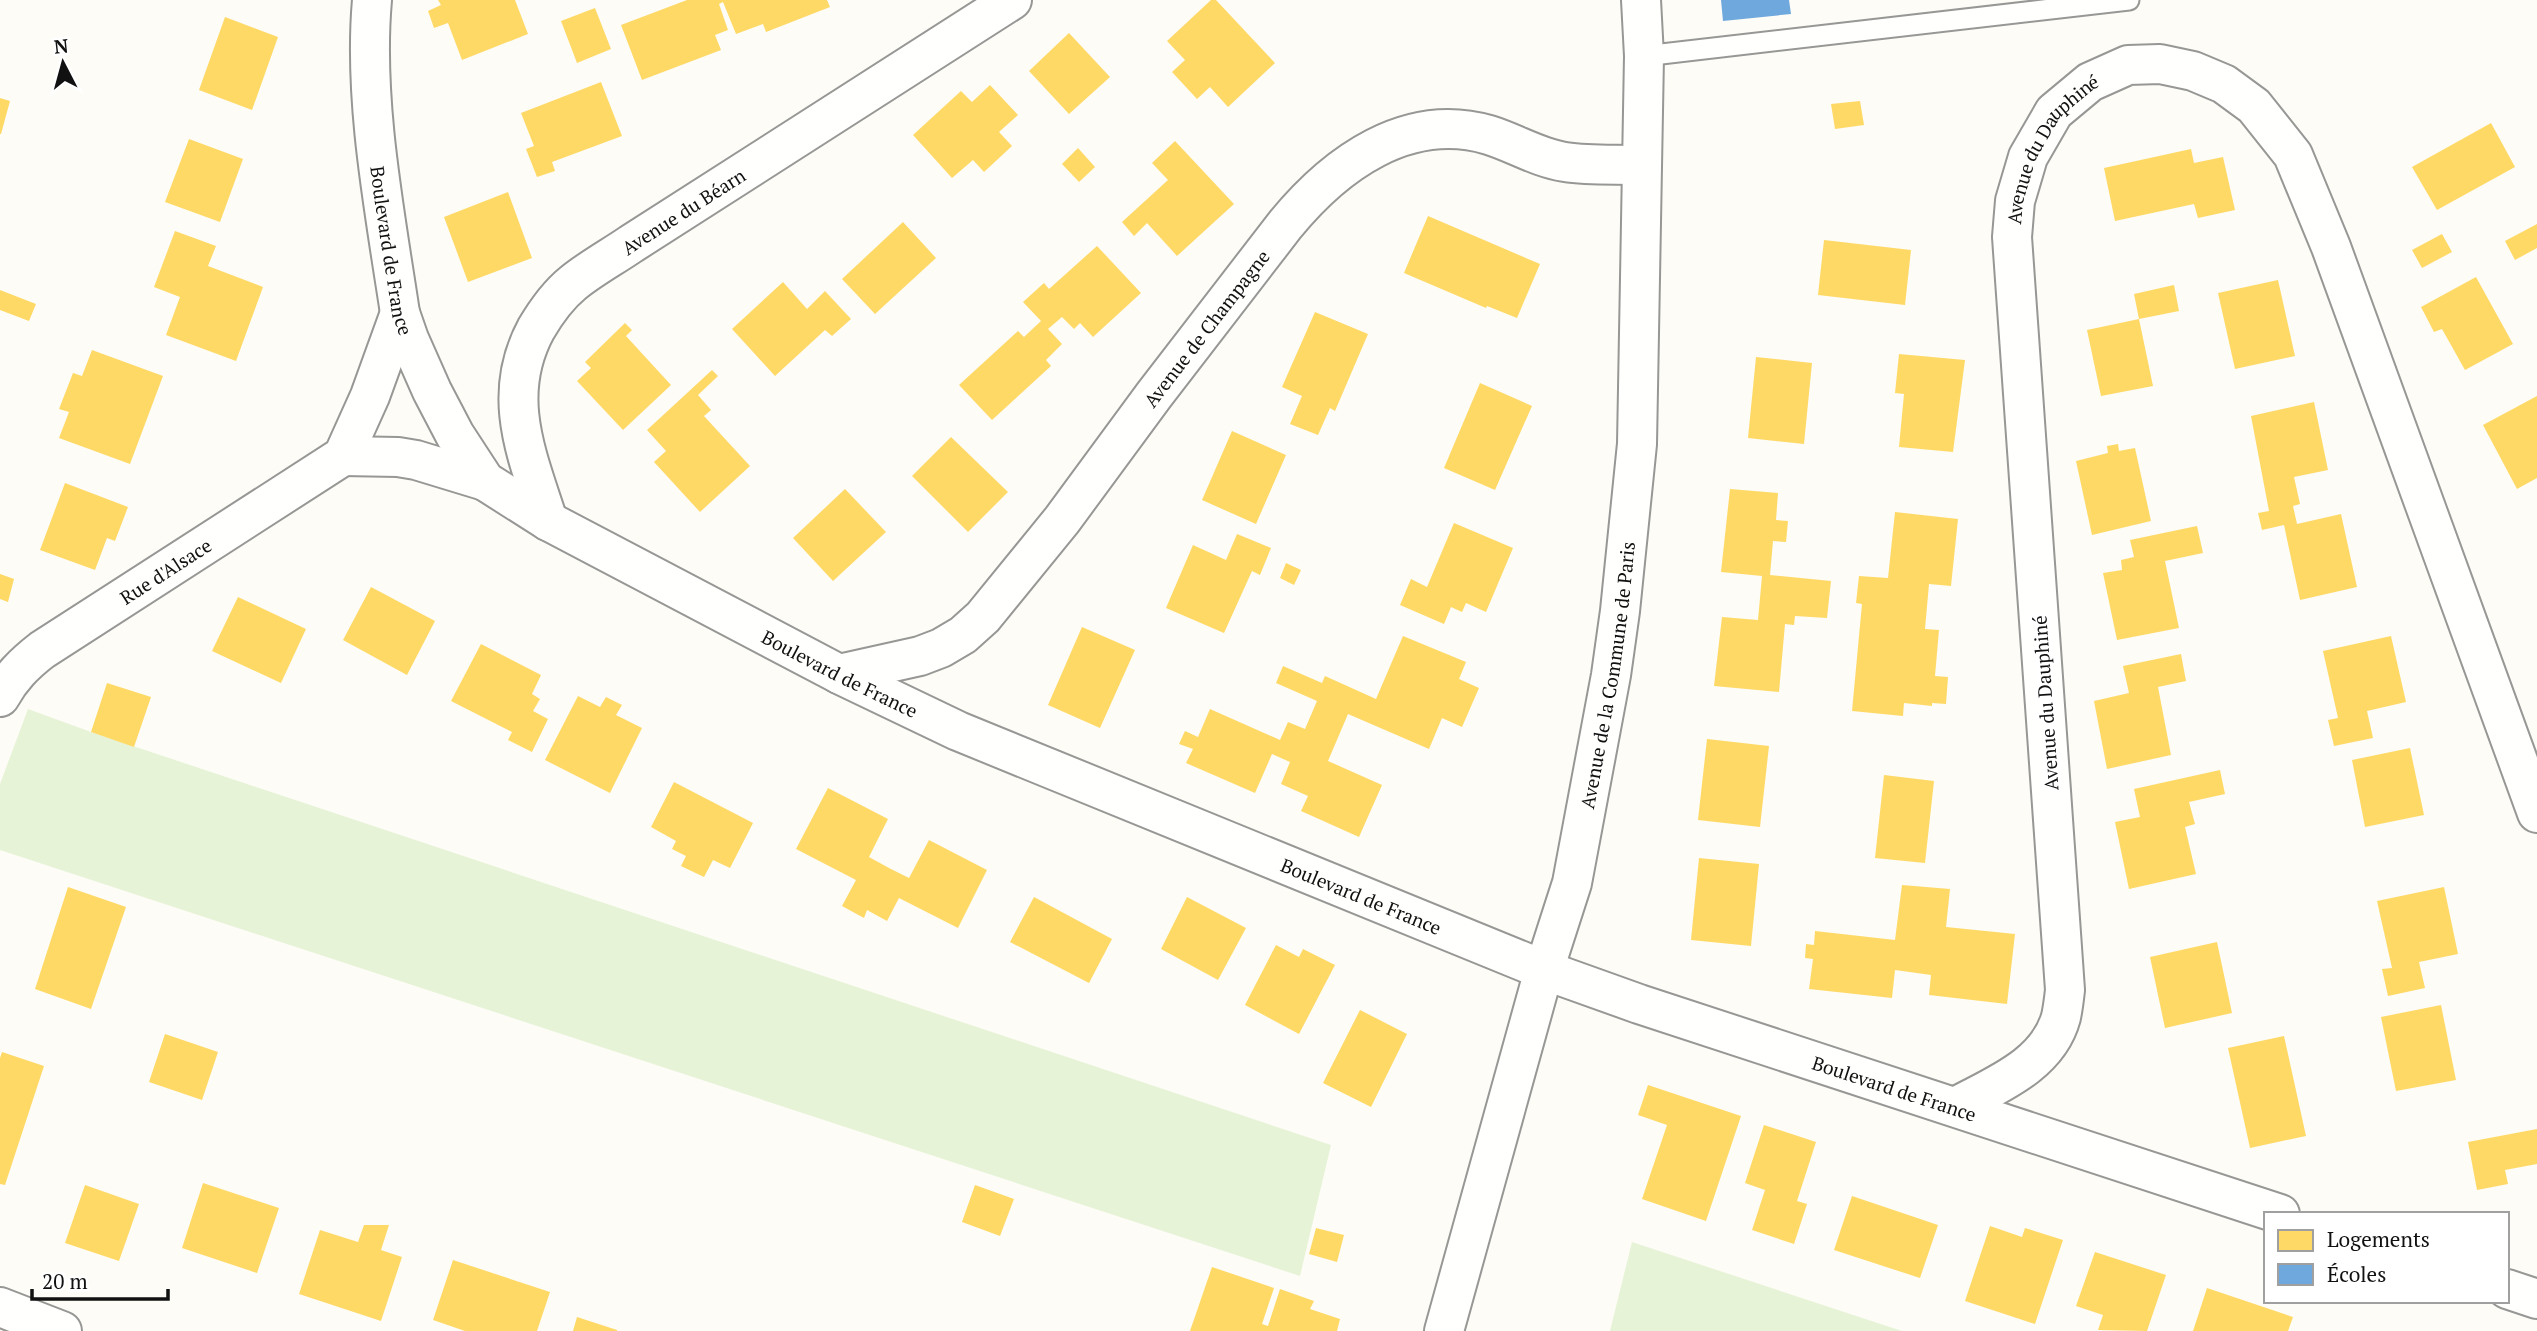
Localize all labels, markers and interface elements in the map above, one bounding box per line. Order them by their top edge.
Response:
north arrow [28,28,98,98]
text: N [53,32,70,59]
street label: Avenue du Dauphiné [2001,68,2102,225]
street label: Avenue du Béarn [616,162,750,260]
street label: Boulevard de France [366,164,419,338]
street label: Avenue de Champagne [1137,244,1274,412]
street label: Rue d'Alsace [115,532,216,609]
street label: Avenue de la Commune de Paris [1574,540,1639,811]
street label: Avenue du Dauphiné [2026,615,2064,791]
street label: Boulevard de France [758,623,922,723]
street label: Boulevard de France [1277,852,1445,939]
street label: Boulevard de France [1809,1049,1980,1126]
legend [2264,1212,2509,1303]
text: Logements [2327,1225,2430,1253]
scale bar [32,1258,168,1302]
text: Écoles [2327,1260,2386,1288]
text: 20 m [42,1267,88,1295]

